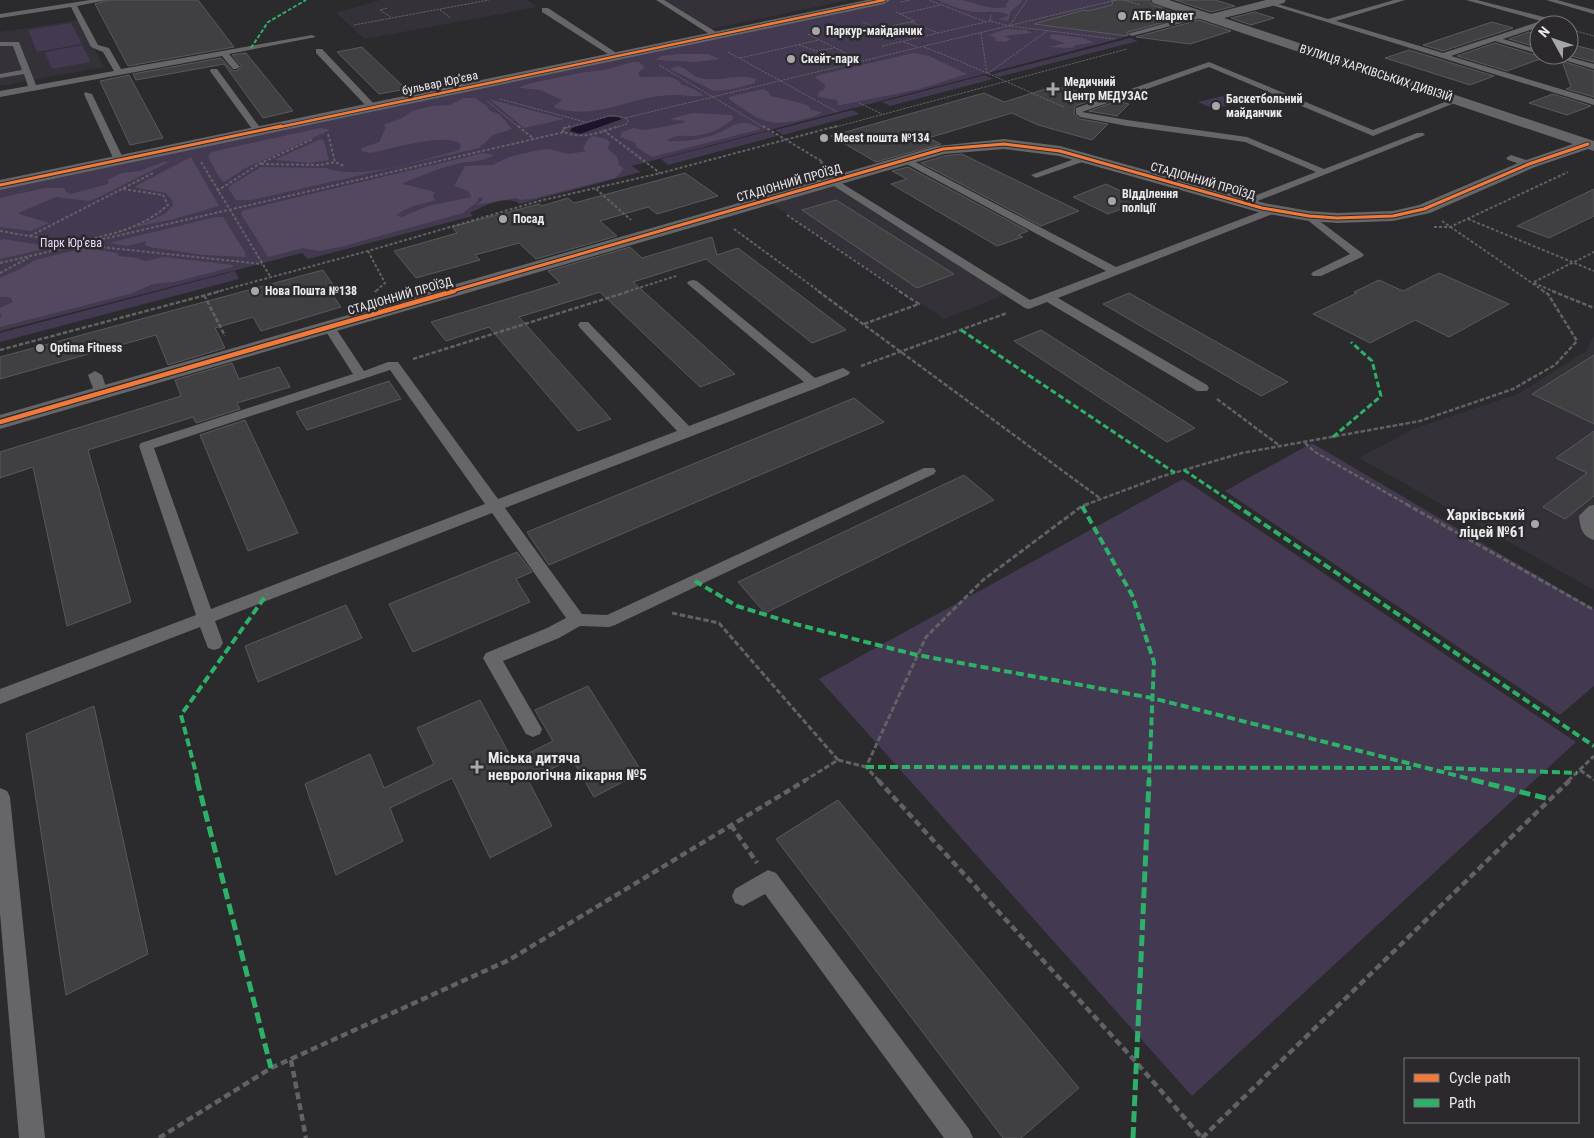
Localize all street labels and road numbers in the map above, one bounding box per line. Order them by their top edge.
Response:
street label: ВУЛИЦЯ ХАРКІВСЬКИХ ДИВІЗІЙ [1298,41,1454,104]
street label: бульвар Юрʼєва [401,68,479,98]
street label: СТАДІОННИЙ ПРОЇЗД [1149,158,1257,203]
street label: СТАДІОННИЙ ПРОЇЗД [735,160,843,205]
street label: СТАДІОННИЙ ПРОЇЗД [346,273,454,318]

